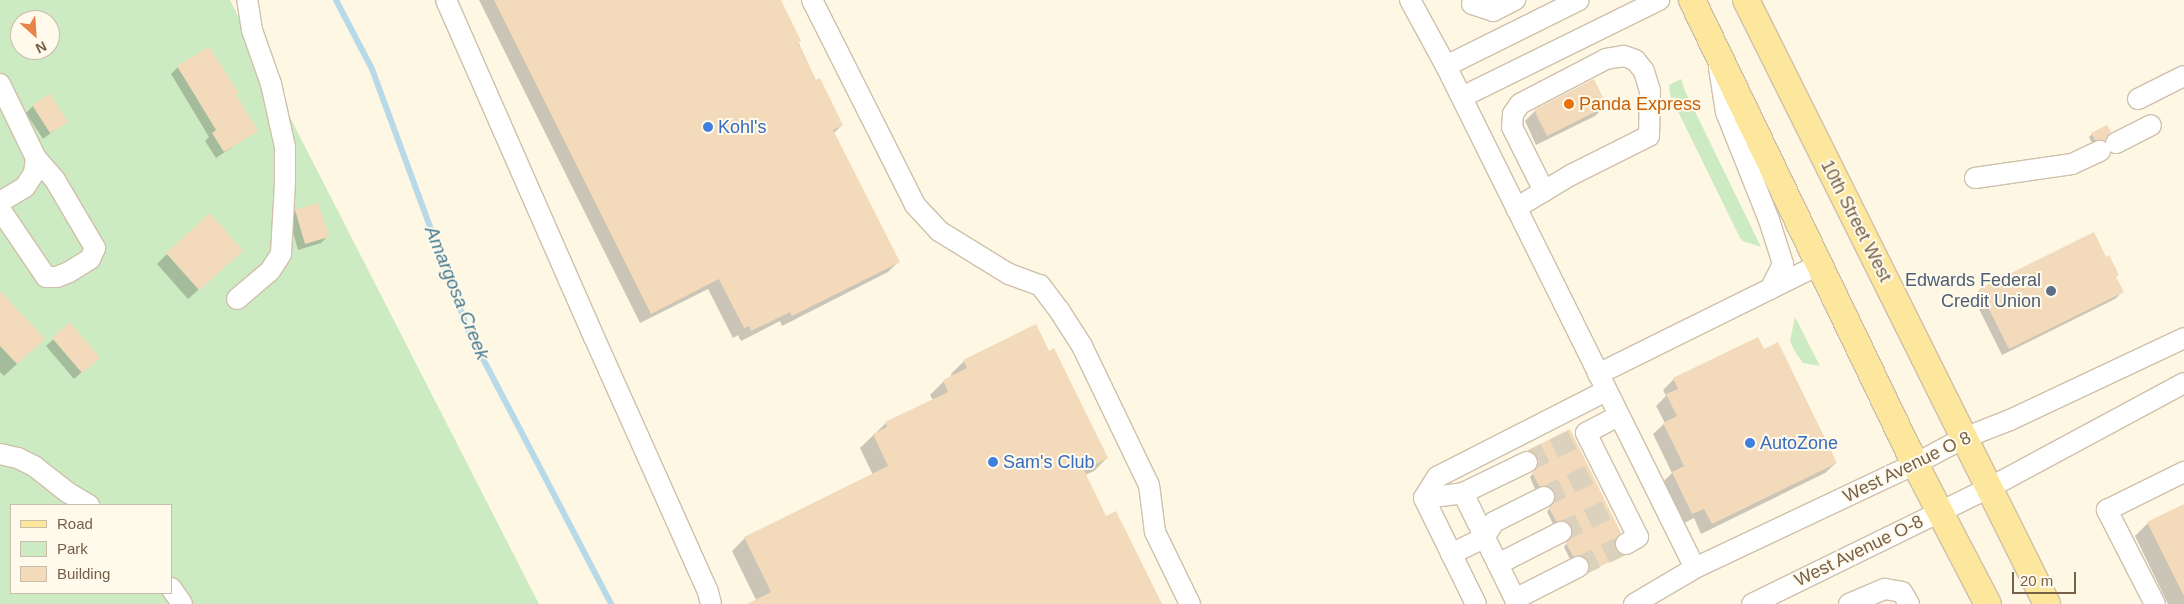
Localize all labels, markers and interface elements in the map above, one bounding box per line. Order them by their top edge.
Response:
north arrow [10,10,60,60]
text: N [33,38,49,57]
place label: Panda Express [1579,93,1701,115]
marker: Panda Express [1563,98,1575,110]
place label: Kohl's [718,116,766,138]
marker: Kohl's [702,121,714,133]
street label: 10th Street West [1816,157,1896,285]
water label: Amargosa Creek [420,223,494,363]
place label: Edwards Federal Credit Union [1905,270,2041,312]
marker: Edwards Federal Credit Union [2045,285,2057,297]
street label: West Avenue O 8 [1839,427,1975,507]
place label: AutoZone [1760,432,1838,454]
marker: AutoZone [1744,437,1756,449]
place label: Sam's Club [1003,451,1094,473]
marker: Sam's Club [987,456,999,468]
legend [10,504,172,594]
street label: West Avenue O-8 [1791,510,1927,592]
text: Road [57,515,93,532]
text: Park [57,540,88,557]
scale bar [2014,562,2078,594]
text: Building [57,565,110,582]
text: 20 m [2020,572,2053,589]

